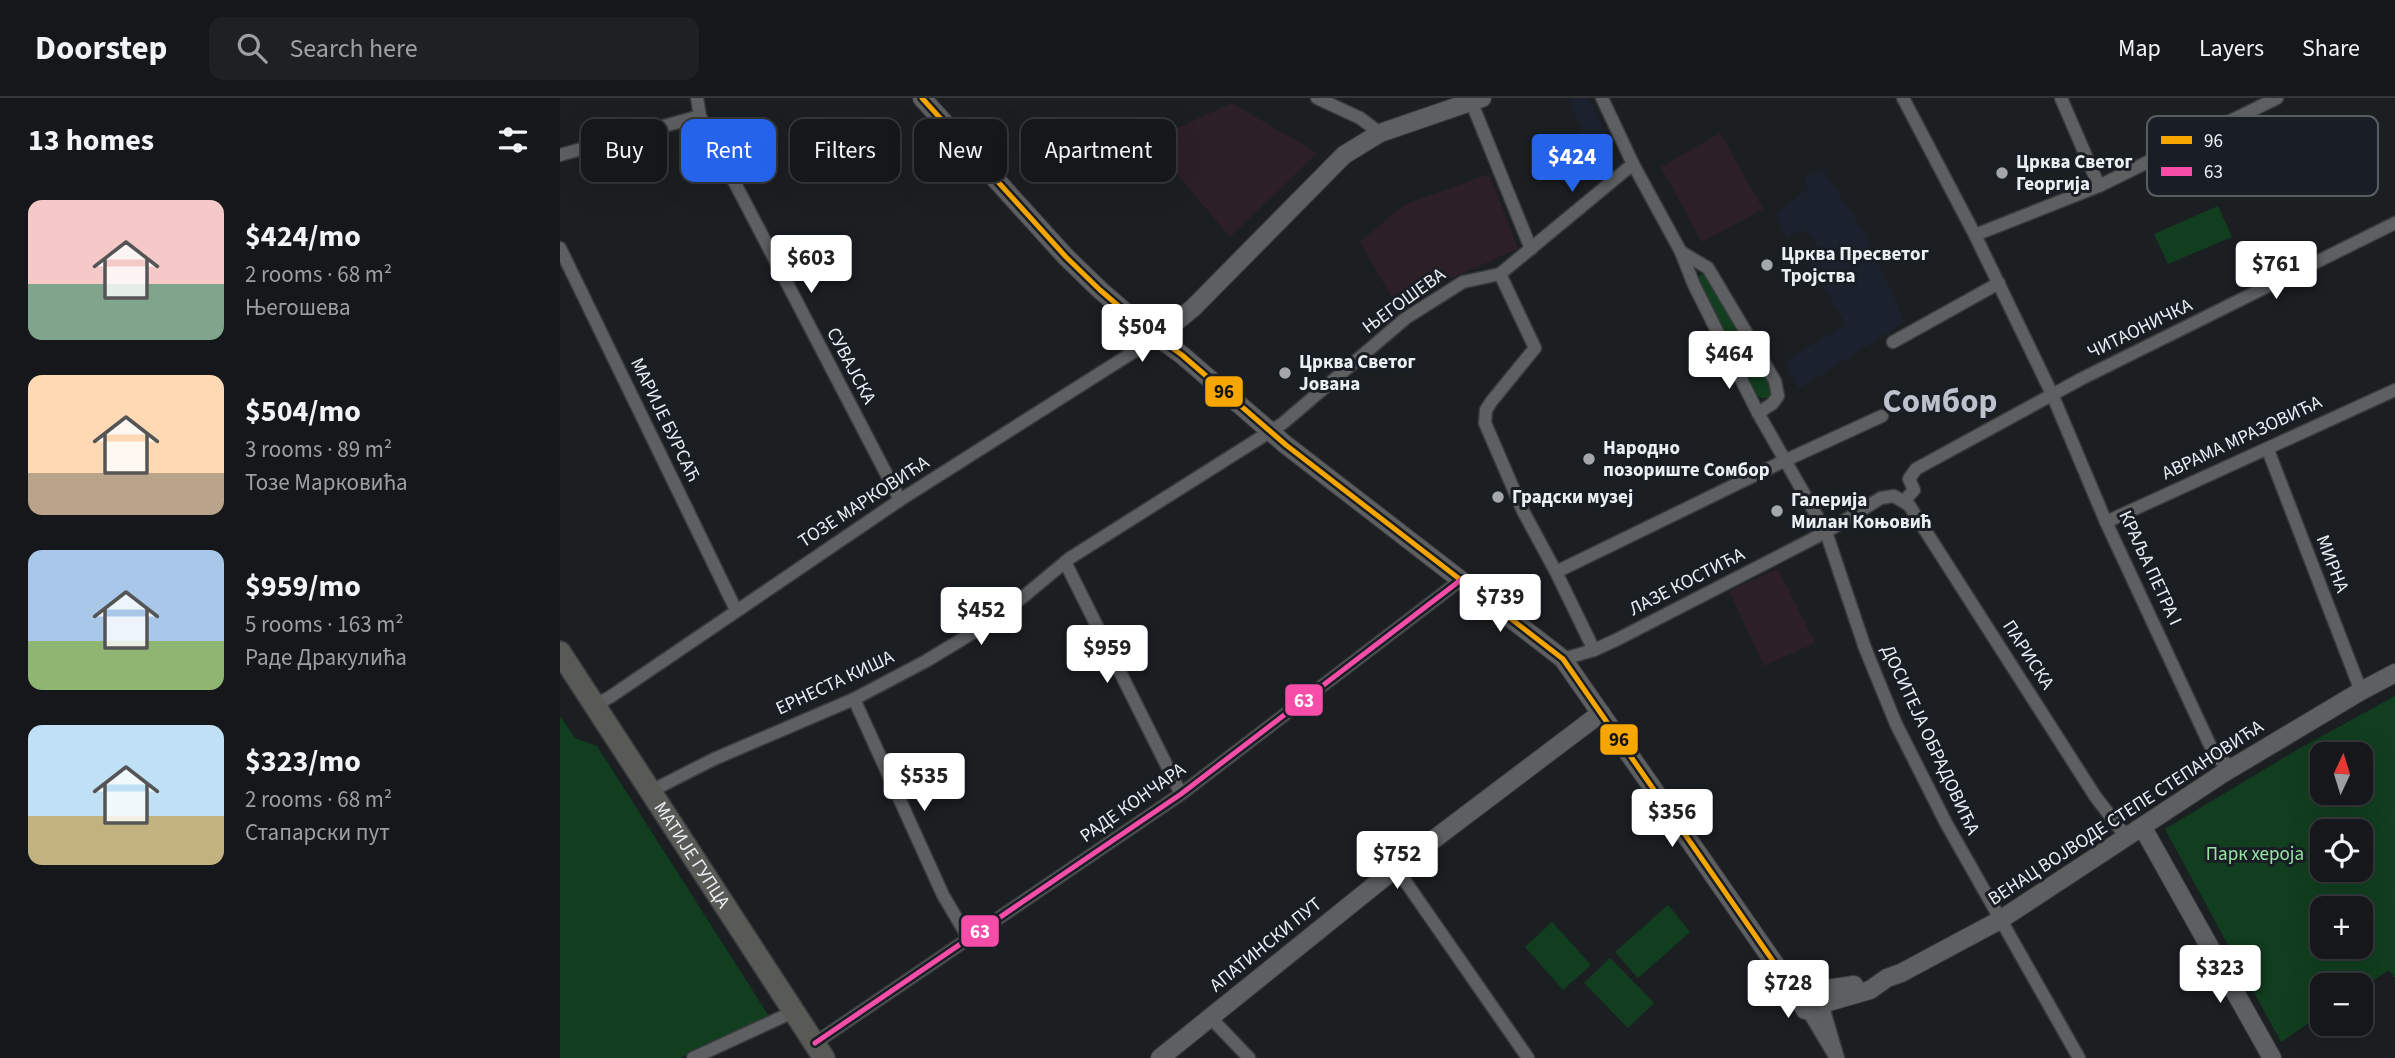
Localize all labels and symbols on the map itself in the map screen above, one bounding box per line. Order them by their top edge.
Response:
legend [2147,116,2378,196]
text: 96 [2204,128,2223,155]
pin: $424 [1531,134,1613,194]
place label: Црква Светог Георгија [2016,149,2133,198]
text: 63 [2204,159,2223,186]
marker: Црква Светог Георгија [1994,165,2010,181]
pin: $603 [770,236,852,295]
place label: Црква Пресветог Тројства [1781,241,1929,290]
pin: $761 [2235,242,2317,301]
marker: Црква Пресветог Тројства [1759,257,1775,273]
street label: ЊЕГОШЕВА [1357,261,1452,341]
street label: ЧИТАОНИЧКА [2083,292,2198,366]
pin: $504 [1101,304,1183,364]
street label: СУВАЈСКА [819,323,883,410]
pin: $464 [1688,331,1770,391]
place label: Црква Светог Јована [1299,349,1416,398]
street label: МАРИЈЕ БУРСАЋ [623,353,707,487]
marker: Црква Светог Јована [1277,365,1293,381]
line badge: 96 [1204,375,1244,408]
district label: Сомбор [1882,378,1998,425]
text: 96 [1214,379,1234,406]
street label: АВРАМА МРАЗОВИЋА [2158,389,2327,487]
place label: Народно позориште Сомбор [1603,435,1770,484]
street label: ТОЗЕ МАРКОВИЋА [793,449,935,555]
marker: Народно позориште Сомбор [1581,451,1597,467]
place label: Градски музеј [1512,484,1633,511]
place label: Галерија Милан Коњовић [1791,487,1932,536]
marker: Градски музеј [1490,489,1506,505]
marker: Галерија Милан Коњовић [1769,503,1785,519]
street label: КРАЉА ПЕТРА I [2112,506,2188,630]
street label: МИРНА [2309,531,2356,597]
street label: ЛАЗЕ КОСТИЋА [1624,541,1750,623]
pin: $739 [1459,574,1541,634]
pin: $452 [940,588,1022,647]
street label: ПАРИСКА [1995,615,2061,696]
pin: $959 [1066,626,1148,685]
street label: ДОСИТЕЈА ОБРАДОВИЋА [1874,640,1986,840]
street label: ЕРНЕСТА КИША [771,643,899,722]
line badge: 63 [1284,683,1324,717]
text: 63 [1294,688,1314,715]
street label: ВЕНАЦ ВОЈВОДЕ СТЕПЕ СТЕПАНОВИЋА [1983,713,2270,912]
line badge: 96 [1599,723,1639,756]
text: 96 [1609,727,1629,754]
north arrow [2310,742,2373,805]
pin: $535 [883,754,965,813]
street label: РАДЕ КОНЧАРА [1075,756,1192,850]
pin: $356 [1631,790,1713,849]
street label: МАТИЈЕ ГУПЦА [647,796,737,914]
pin: $752 [1356,832,1438,891]
park label: Парк хероја [2206,841,2304,868]
street label: АПАТИНСКИ ПУТ [1204,891,1328,999]
line badge: 63 [960,914,1000,948]
text: 63 [970,919,990,946]
pin: $323 [2179,946,2261,1005]
pin: $728 [1747,960,1829,1020]

